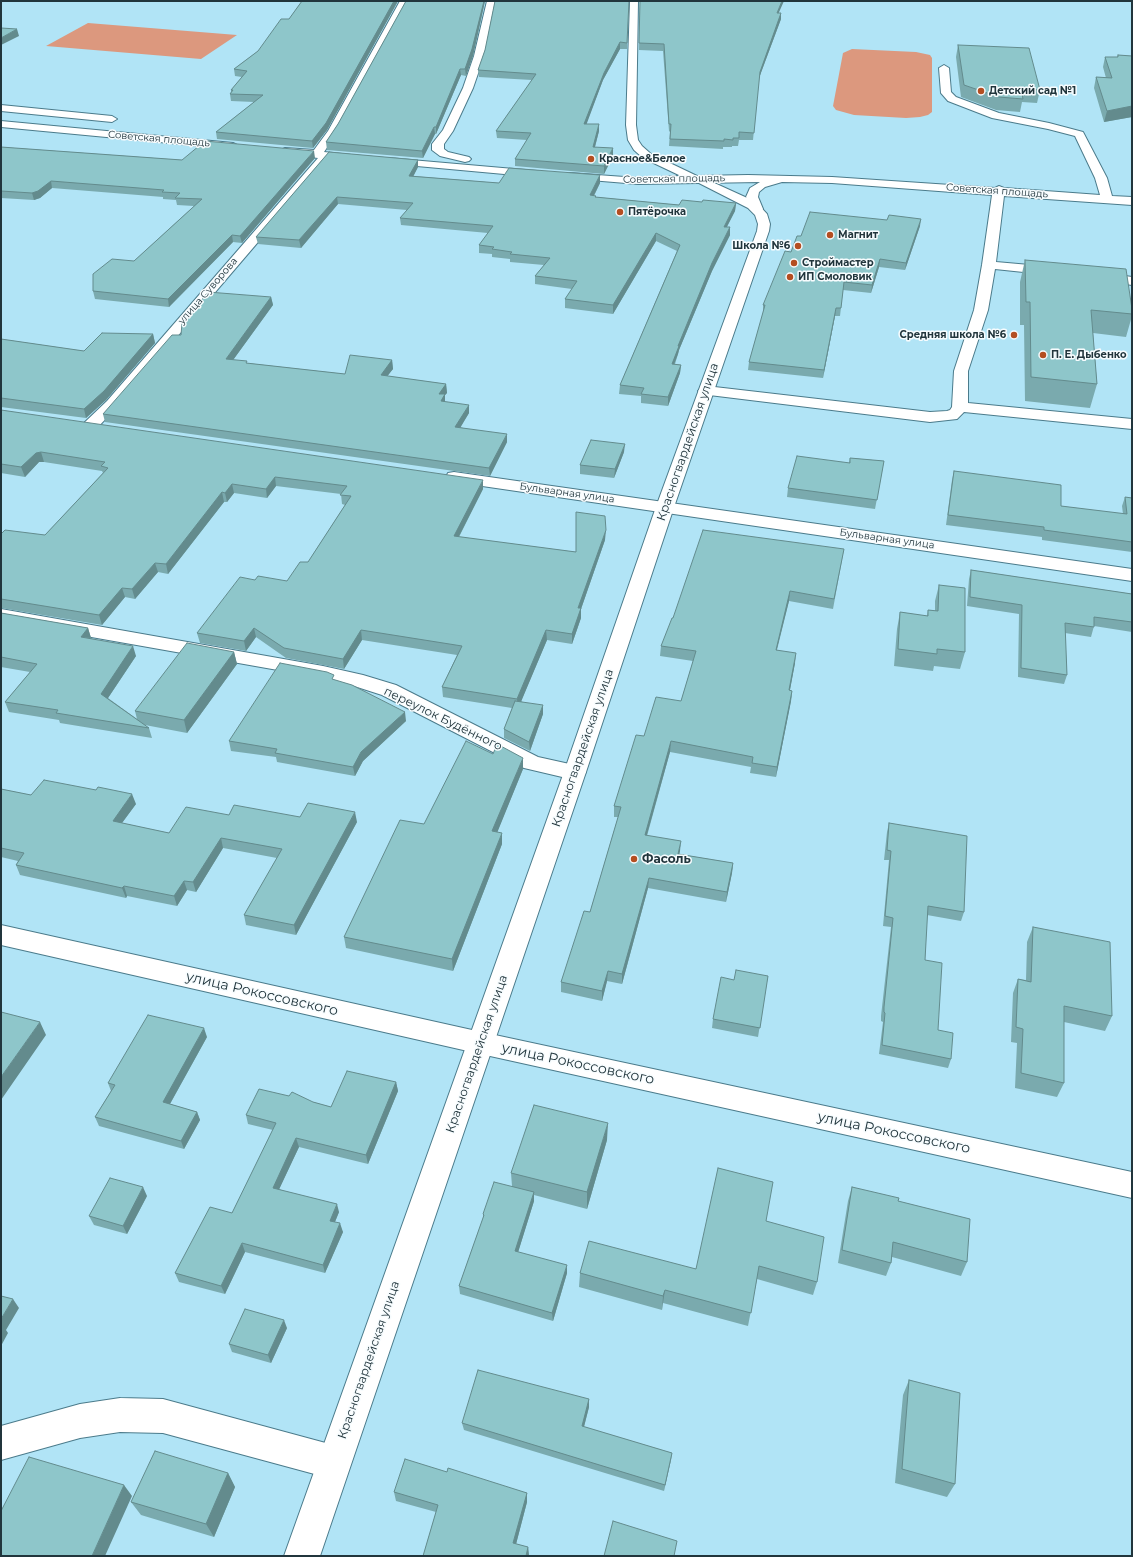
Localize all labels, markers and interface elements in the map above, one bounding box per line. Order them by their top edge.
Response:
place label: Детский сад №1 [989,85,1076,97]
marker: Детский сад №1 [976,86,986,96]
street label: Советская площадь [108,129,210,149]
place label: Красное&Белое [599,153,686,165]
marker: Красное&Белое [586,154,596,164]
street label: Советская площадь [623,172,725,186]
street label: Советская площадь [946,181,1048,201]
place label: Пятёрочка [628,206,686,218]
marker: Пятёрочка [615,207,625,217]
place label: Магнит [838,229,878,241]
marker: Магнит [825,230,835,240]
place label: Школа №6 [732,240,790,252]
marker: Школа №6 [793,241,803,251]
street label: улица Суворова [176,255,240,327]
place label: Строймастер [802,257,874,269]
marker: Строймастер [789,258,799,268]
place label: ИП Смоловик [798,271,872,283]
marker: ИП Смоловик [785,272,795,282]
place label: Средняя школа №6 [900,329,1006,341]
marker: Средняя школа №6 [1009,330,1019,340]
place label: П. Е. Дыбенко [1051,349,1127,361]
marker: П. Е. Дыбенко [1038,350,1048,360]
street label: Красногвардейская улица [654,361,722,523]
street label: Бульварная улица [519,480,615,506]
street label: Бульварная улица [839,526,935,552]
street label: Красногвардейская улица [549,667,617,829]
street label: переулок Будённого [381,684,505,754]
place label: Фасоль [642,852,691,866]
marker: Фасоль [629,854,639,864]
street label: улица Рокоссовского [184,968,340,1020]
street label: Красногвардейская улица [443,973,511,1135]
street label: улица Рокоссовского [500,1040,656,1088]
street label: улица Рокоссовского [816,1109,972,1157]
street label: Красногвардейская улица [335,1279,403,1441]

